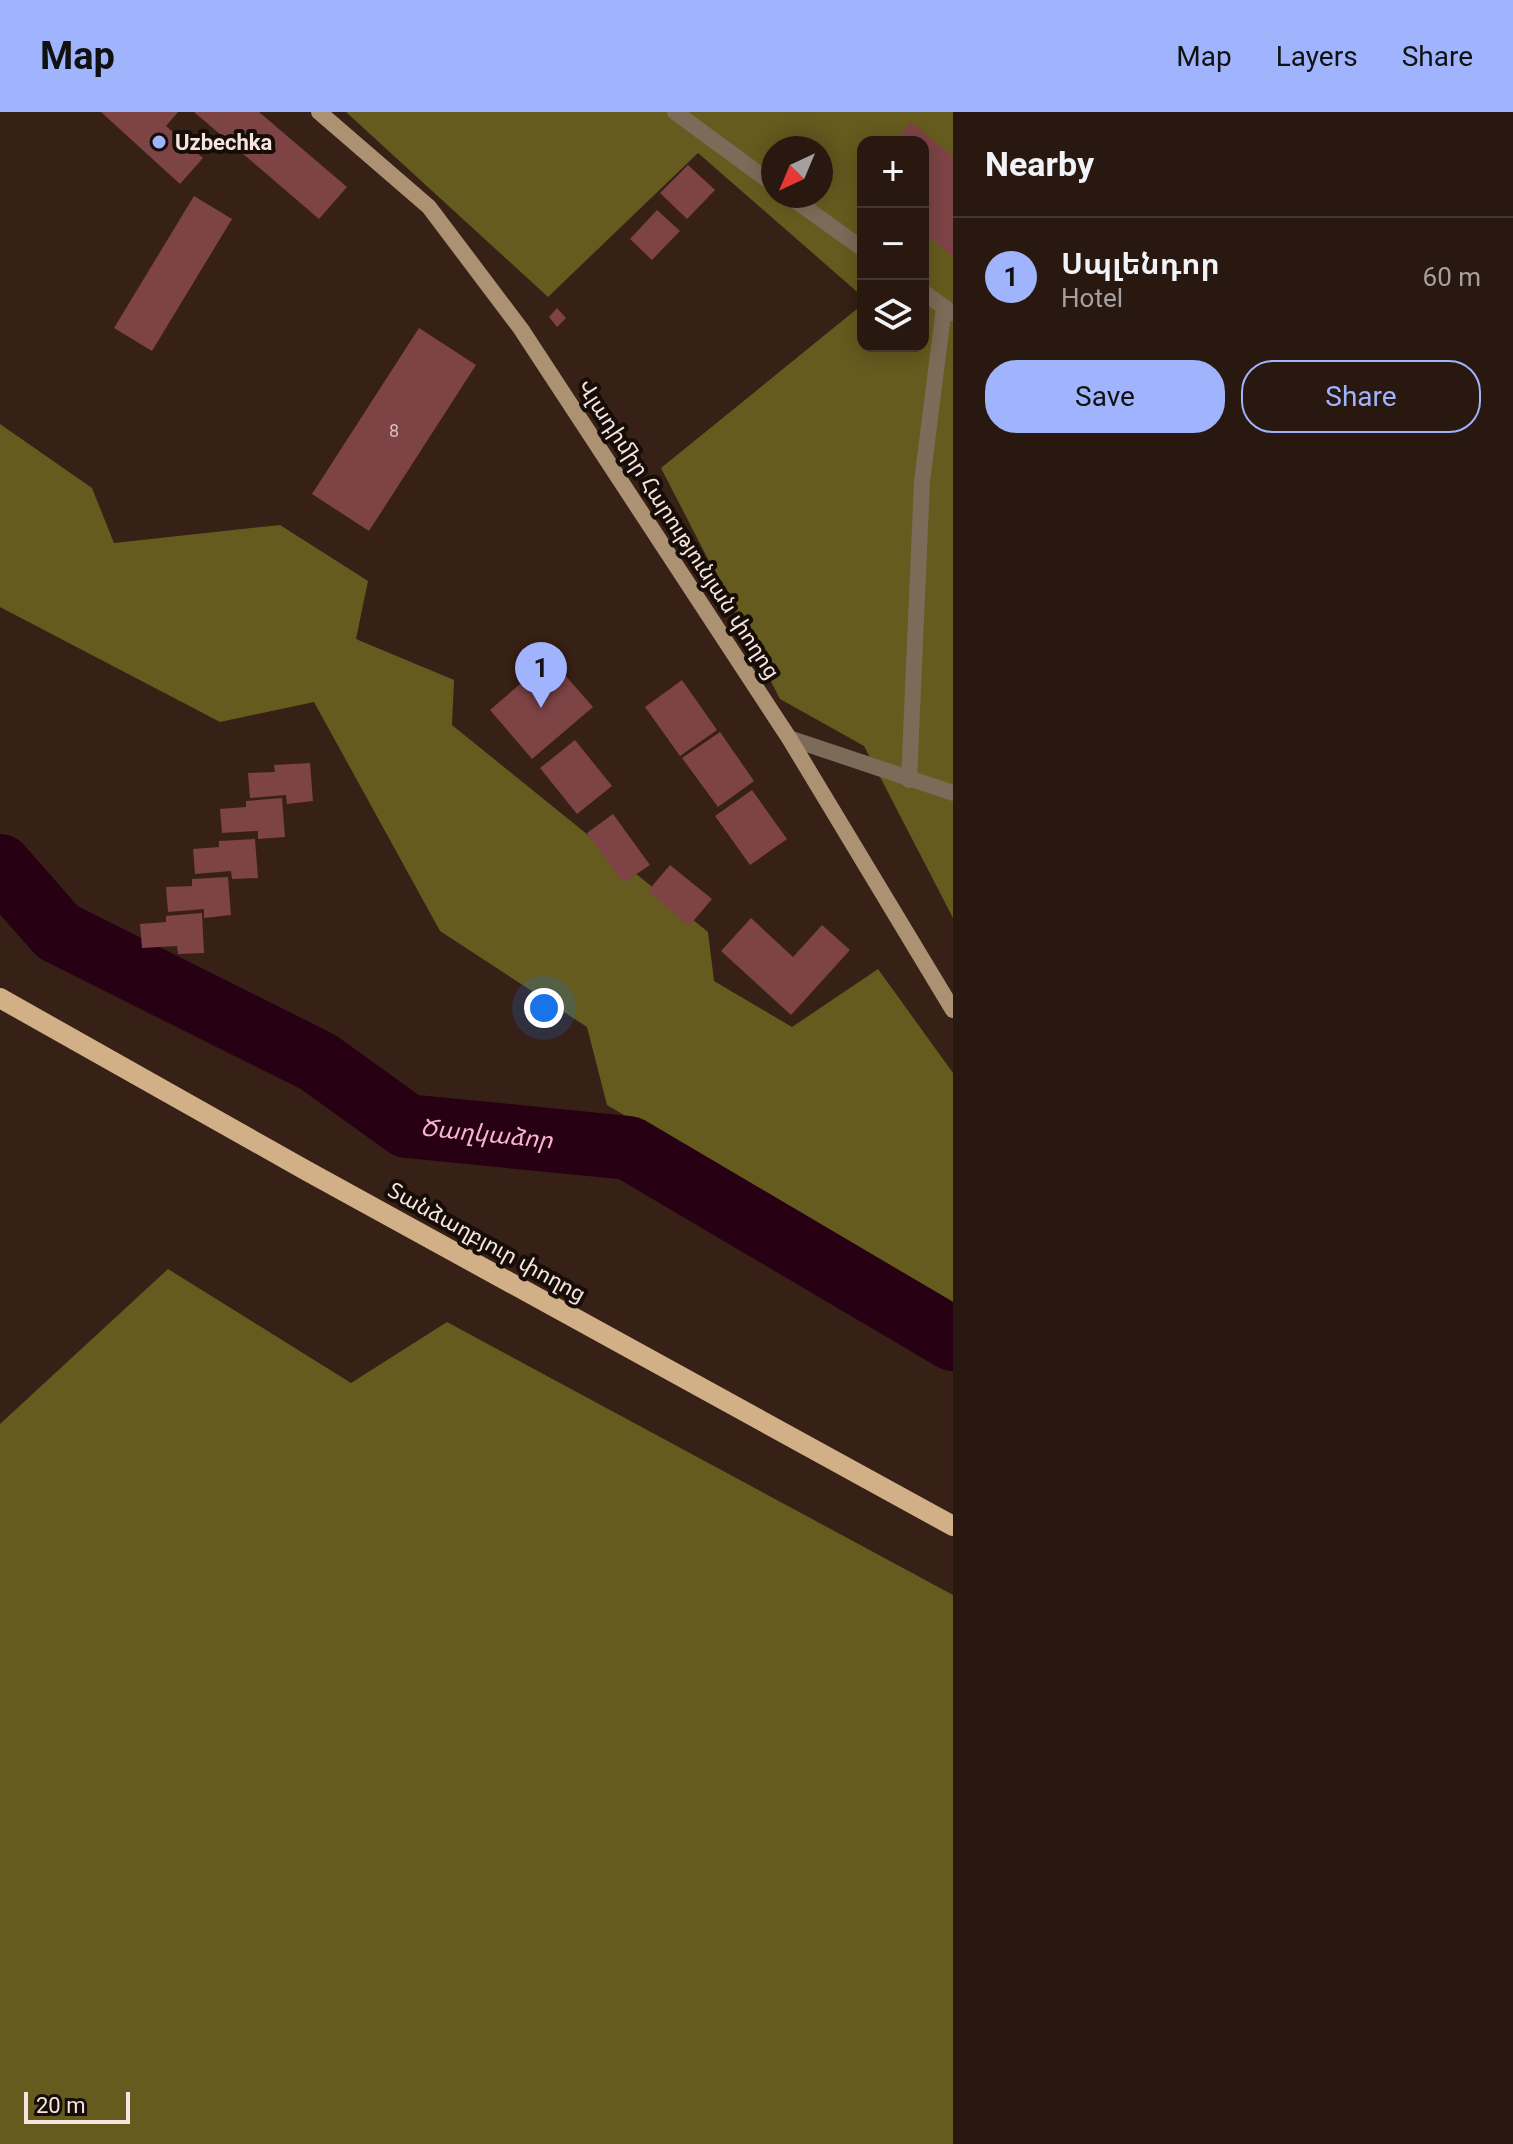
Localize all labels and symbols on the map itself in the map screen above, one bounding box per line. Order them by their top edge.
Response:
place label: Uzbechka [175,130,272,155]
marker: Uzbechka [150,133,168,151]
north arrow [761,136,833,208]
street label: Վլադիմիր Հարությունյան փողոց [573,375,785,683]
house number: 8 [389,420,399,441]
pin: 1 [515,642,567,708]
your location [524,988,564,1028]
water label: Ծաղկաձոր [419,1113,555,1154]
street label: Տանձաղբյուր փողոց [384,1177,590,1307]
scale bar [24,2088,130,2124]

